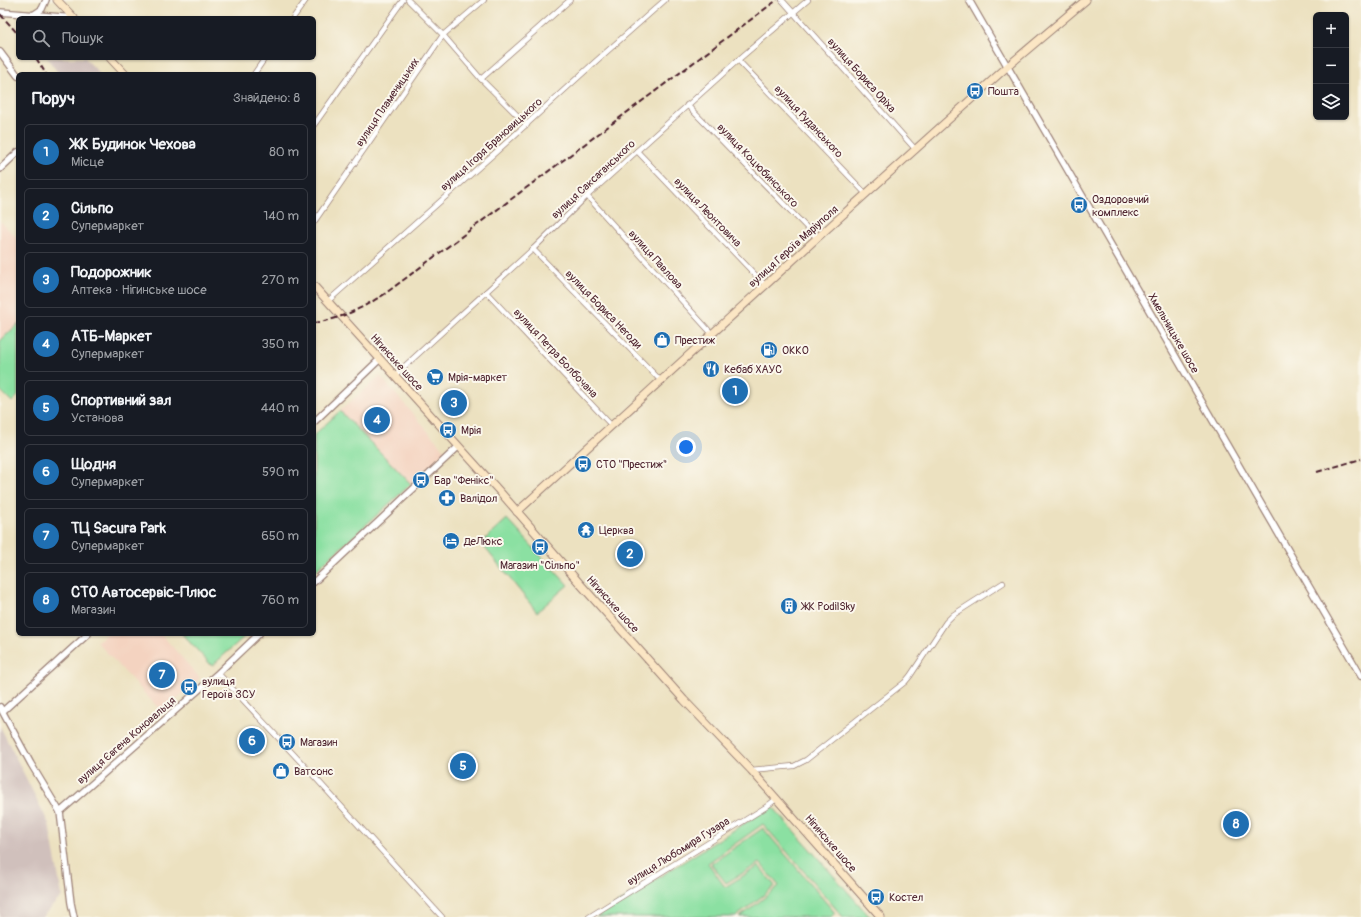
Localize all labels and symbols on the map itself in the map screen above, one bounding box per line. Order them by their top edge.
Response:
street label: вулиця Бориса Оріха [825,35,898,115]
street label: вулиця Пламеницьких [353,56,422,149]
bus stop icon: Пошта [965,81,985,101]
street label: вулиця Руданського [772,82,846,160]
place label: Пошта [988,85,1019,98]
street label: вулиця Ігоря Брановицького [438,95,545,194]
street label: вулиця Коцюбинського [714,121,801,210]
street label: вулиця Саксаганського [549,137,638,222]
street label: вулиця Леонтовича [671,175,744,250]
place label: Оздоровчий комплекс [1092,193,1149,219]
bus stop icon: Оздоровчий комплекс [1069,195,1089,215]
street label: вулиця Героїв Маріуполя [746,203,841,290]
street label: вулиця Павлова [626,227,685,291]
street label: вулиця Бориса Негоди [563,267,645,352]
street label: Хмельницьке шосе [1145,291,1202,376]
street label: вулиця Петра Болбочана [511,306,600,401]
shop icon: Престиж [652,330,672,350]
street label: Нігинське шосе [368,331,426,394]
place label: Престиж [675,334,715,347]
fuel station icon: ОККО [759,340,779,360]
place label: ОККО [782,344,809,357]
restaurant icon: Кебаб ХАУС [701,359,721,379]
place label: Кебаб ХАУС [724,363,782,376]
supermarket icon: Мрія-маркет [425,367,445,387]
place label: Мрія-маркет [448,371,508,384]
pin: 1 [722,376,748,406]
pin: 3 [441,388,467,418]
pin: 4 [364,405,390,435]
bus stop icon: Мрія [438,420,458,440]
place label: Мрія [461,424,481,437]
your location [676,437,696,457]
bus stop icon: СТО "Престиж" [573,454,593,474]
place label: СТО "Престиж" [596,458,667,471]
bus stop icon: Бар "Фенікс" [411,470,431,490]
place label: Бар "Фенікс" [434,474,494,487]
pharmacy icon: Валідол [437,488,457,508]
place label: Валідол [460,492,498,505]
temple icon: Церква [576,520,596,540]
place label: Церква [599,524,634,537]
hotel icon: ДеЛюкс [441,531,461,551]
place label: ДеЛюкс [463,535,503,548]
bus stop icon: Магазин "Сільпо" [530,537,550,557]
pin: 2 [617,539,643,569]
place label: Магазин "Сільпо" [500,559,580,572]
street label: Нігинське шосе [584,573,642,636]
building icon: ЖК PodilSky [779,596,799,616]
place label: ЖК PodilSky [800,600,855,613]
pin: 7 [149,660,175,690]
place label: вулиця Героїв ЗСУ [202,675,256,701]
bus stop icon: вулиця Героїв ЗСУ [179,677,199,697]
street label: вулиця Євгена Коновальця [74,694,178,787]
pin: 6 [239,726,265,756]
bus stop icon: Магазин [277,732,297,752]
place label: Магазин [300,736,338,749]
pin: 5 [450,751,476,781]
shop icon: Ватсонс [271,761,291,781]
place label: Ватсонс [294,765,334,778]
pin: 8 [1223,809,1249,839]
street label: Нігинське шосе [802,812,859,875]
street label: вулиця Любомира Гузара [625,815,732,888]
bus stop icon: Костел [866,887,886,907]
place label: Костел [889,891,924,904]

